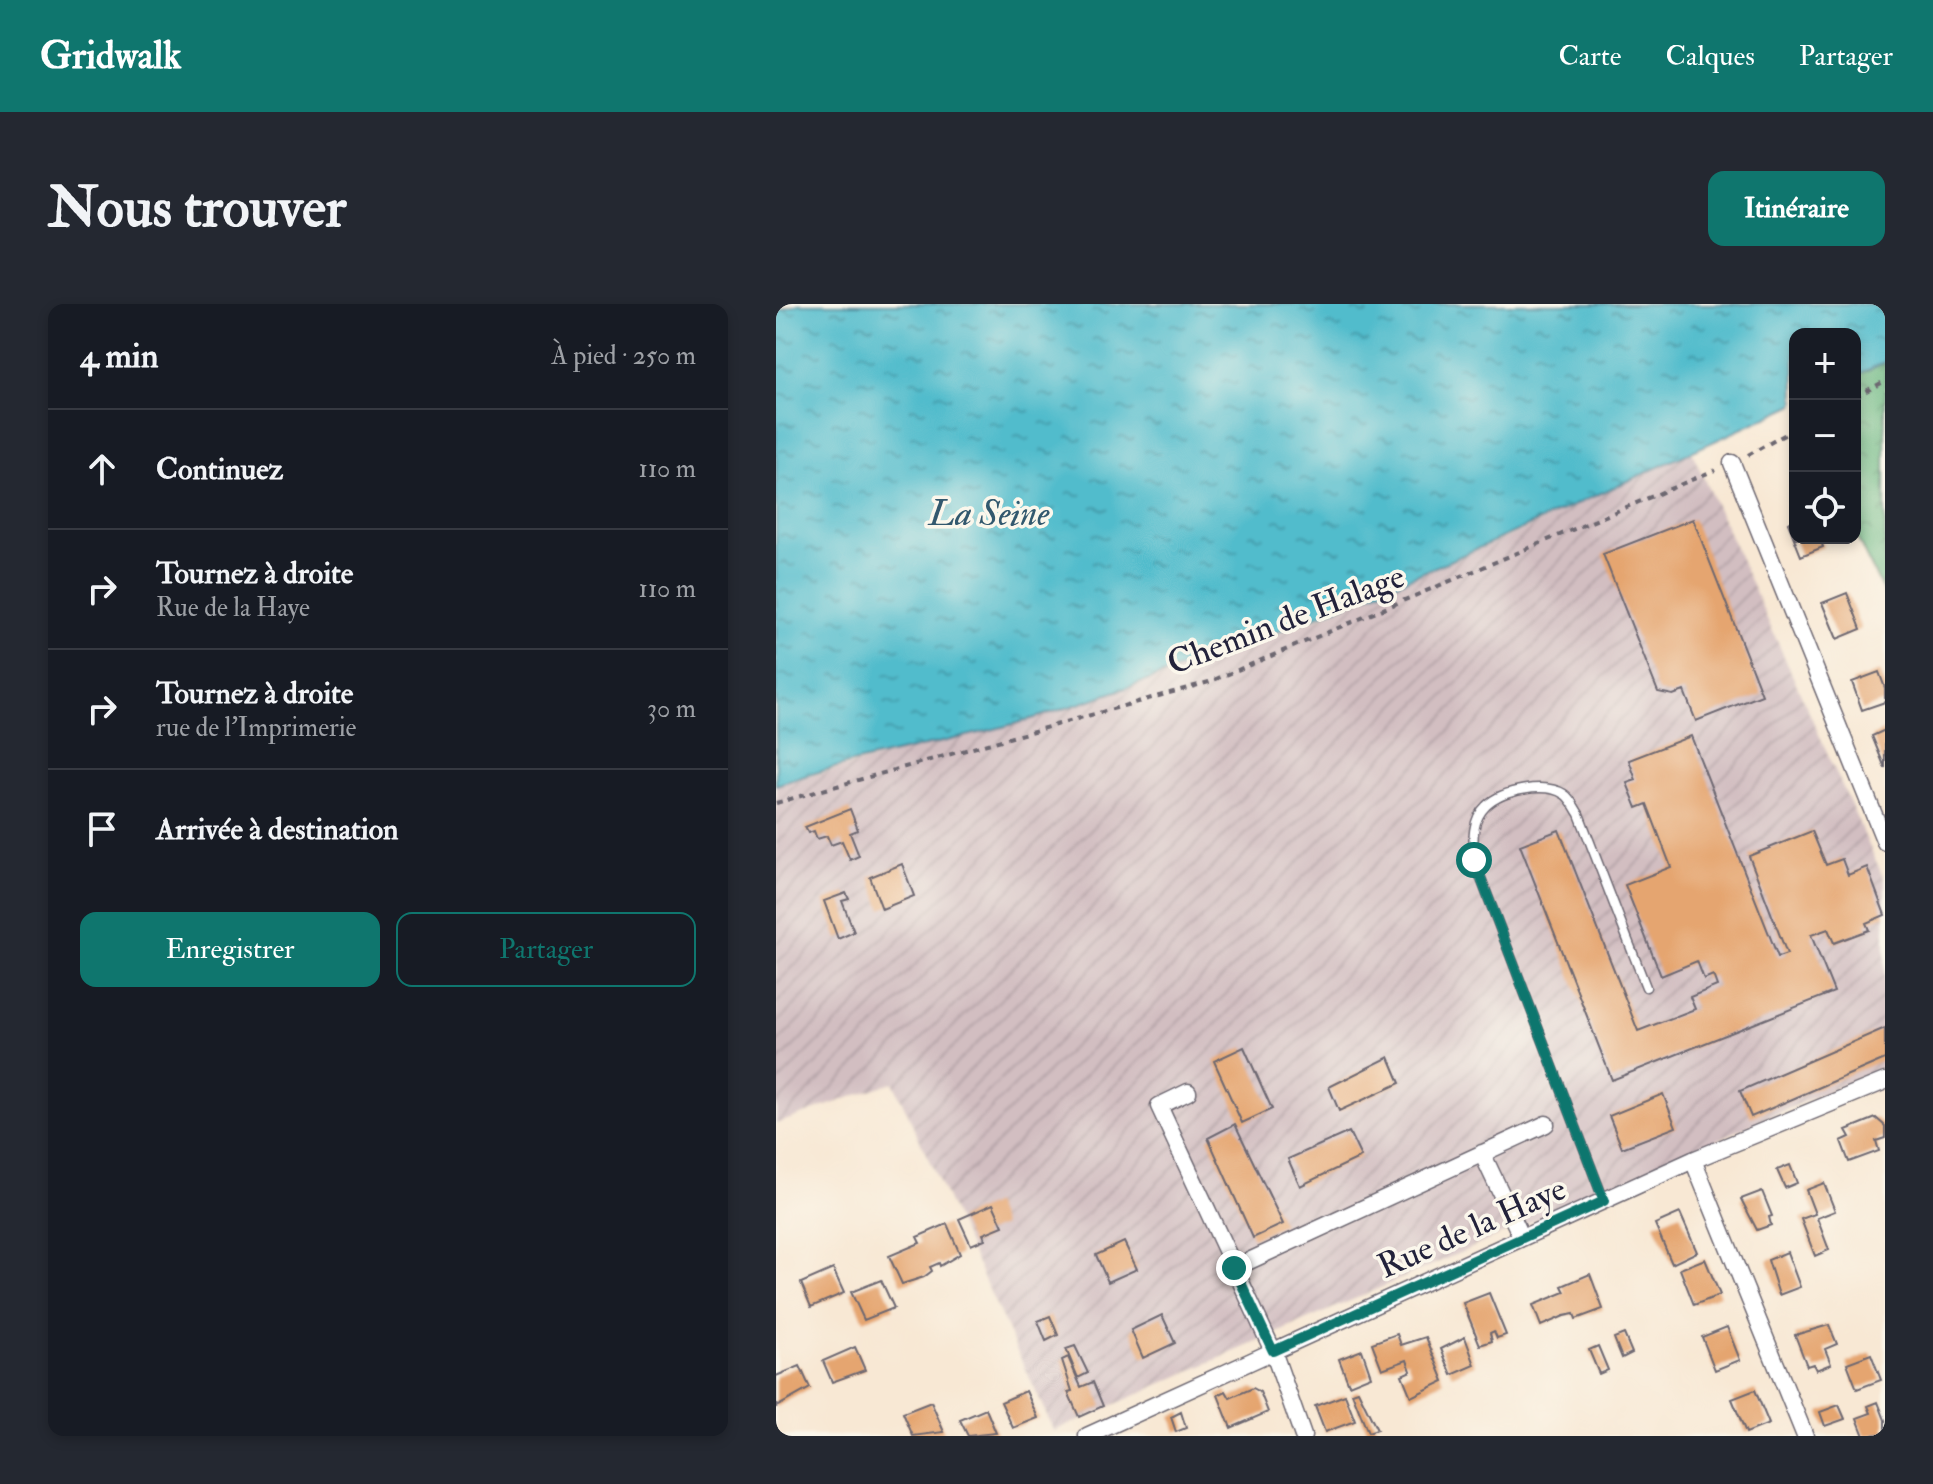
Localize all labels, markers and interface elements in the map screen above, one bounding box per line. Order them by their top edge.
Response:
text: Gridwalk [40,32,181,80]
text: Carte [1558,39,1622,74]
text: Calques [1666,39,1755,74]
text: Partager [1799,39,1893,74]
button: Itinéraire [1708,171,1885,246]
text: Nous trouver [48,173,346,244]
map controls [1789,328,1861,544]
button: + [1789,328,1861,400]
text: 4 min [80,335,158,378]
text: À pied · 250 m [551,340,696,372]
button: − [1789,400,1861,472]
icon: ahead [80,447,124,491]
text: Continuez [156,451,283,488]
text: 110 m [639,453,696,485]
button: locate [1789,472,1861,544]
water label: La Seine [927,491,1050,536]
text: Tournez à droite [156,555,353,592]
street label: Chemin de Halage [1161,555,1411,685]
icon: right [80,567,124,611]
text: 110 m [639,573,696,605]
text: Rue de la Haye [156,592,310,624]
text: Tournez à droite [156,675,353,712]
icon: right [80,687,124,731]
text: 30 m [647,693,696,725]
text: rue de l'Imprimerie [156,712,356,744]
icon: arrive [80,807,124,851]
text: Arrivée à destination [156,811,399,848]
route start [1456,842,1492,878]
button: Enregistrer [80,912,380,987]
button: Partager [396,912,696,987]
street label: Rue de la Haye [1371,1167,1573,1289]
route end [1216,1250,1252,1286]

